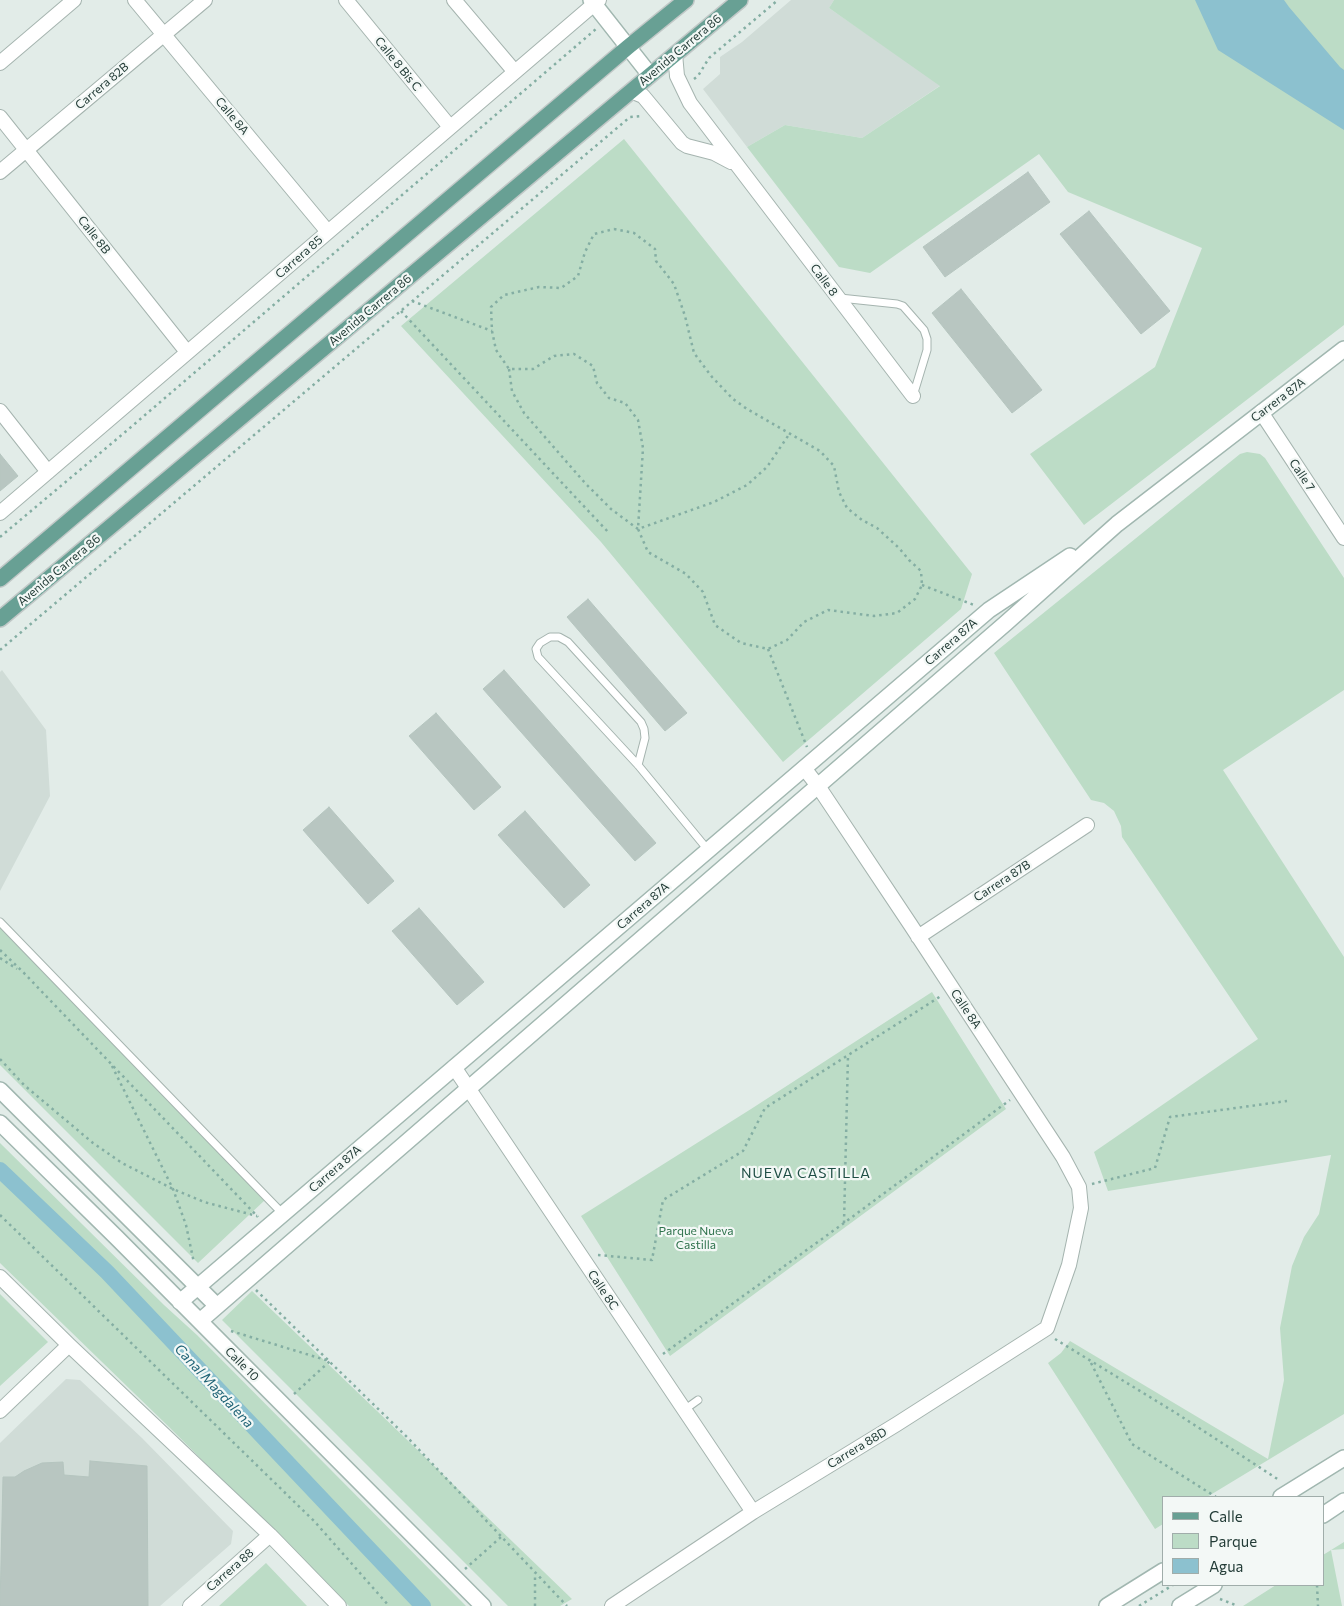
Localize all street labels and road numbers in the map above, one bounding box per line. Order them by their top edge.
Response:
street label: Avenida Carrera 86 [636,11,724,89]
street label: Calle 8 Bis C [372,34,424,94]
street label: Carrera 82B [72,60,132,112]
street label: Calle 8A [212,94,252,138]
street label: Calle 8B [75,213,113,257]
street label: Carrera 85 [273,233,325,281]
street label: Calle 8 [807,261,841,299]
street label: Avenida Carrera 86 [326,271,414,349]
street label: Carrera 87A [1248,375,1308,425]
street label: Calle 7 [1286,456,1318,494]
street label: Avenida Carrera 86 [15,531,103,609]
street label: Carrera 87A [922,615,980,669]
street label: Carrera 87B [971,857,1033,905]
street label: Carrera 87A [614,879,672,933]
street label: Calle 8A [948,987,984,1031]
street label: Carrera 87A [306,1142,364,1196]
street label: Calle 8C [585,1267,621,1313]
street label: Calle 10 [222,1344,262,1384]
street label: Carrera 88D [825,1425,889,1471]
street label: Carrera 88 [203,1546,257,1594]

